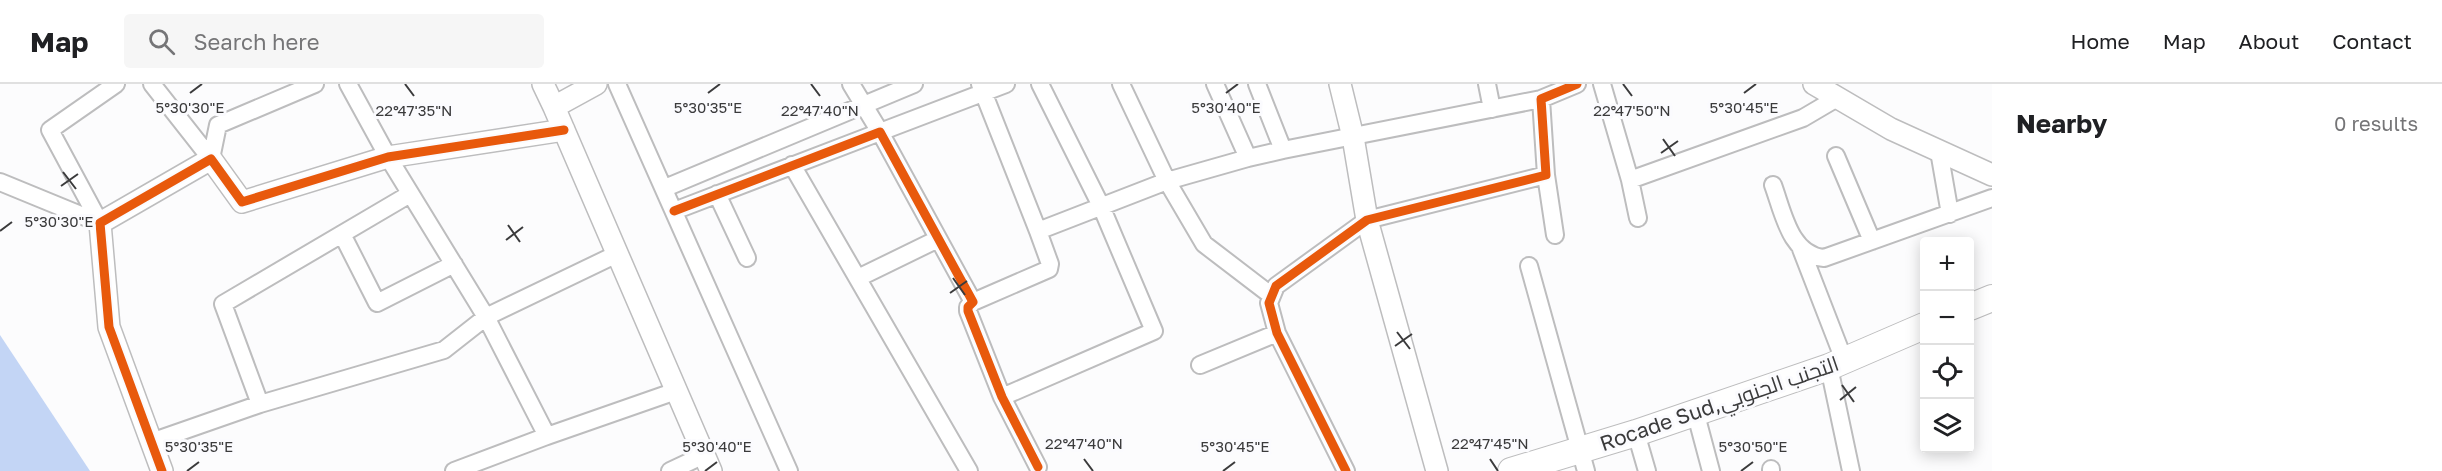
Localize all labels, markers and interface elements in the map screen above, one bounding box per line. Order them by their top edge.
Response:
search box [124,14,544,68]
text: Map [30,25,88,58]
icon: search [145,25,178,58]
text: Search here [193,28,319,55]
text: Home [2070,28,2130,54]
text: Map [2163,28,2206,54]
text: About [2239,28,2299,54]
text: Contact [2332,28,2412,54]
text: 5°30'30"E [155,98,225,116]
text: 5°30'35"E [674,98,742,116]
text: 5°30'40"E [1191,98,1261,116]
text: 5°30'45"E [1710,98,1778,116]
text: 22°47'35"N [375,101,453,119]
text: 22°47'40"N [781,101,859,119]
text: 22°47'50"N [1593,101,1671,119]
text: Nearby [2016,108,2107,139]
text: 0 results [2334,111,2418,135]
text: 5°30'30"E [24,212,94,230]
map controls [1920,237,1974,453]
button: + [1920,237,1974,291]
button: − [1920,291,1974,345]
button: locate [1920,345,1974,399]
street label: Rocade Sud,التجنب الجنوبي [1596,350,1843,460]
button: layers [1920,399,1974,453]
text: 22°47'40"N [1045,434,1123,452]
text: 22°47'45"N [1451,434,1529,452]
text: 5°30'35"E [165,437,233,455]
text: 5°30'40"E [682,437,752,455]
text: 5°30'45"E [1201,437,1269,455]
text: 5°30'50"E [1719,437,1787,455]

